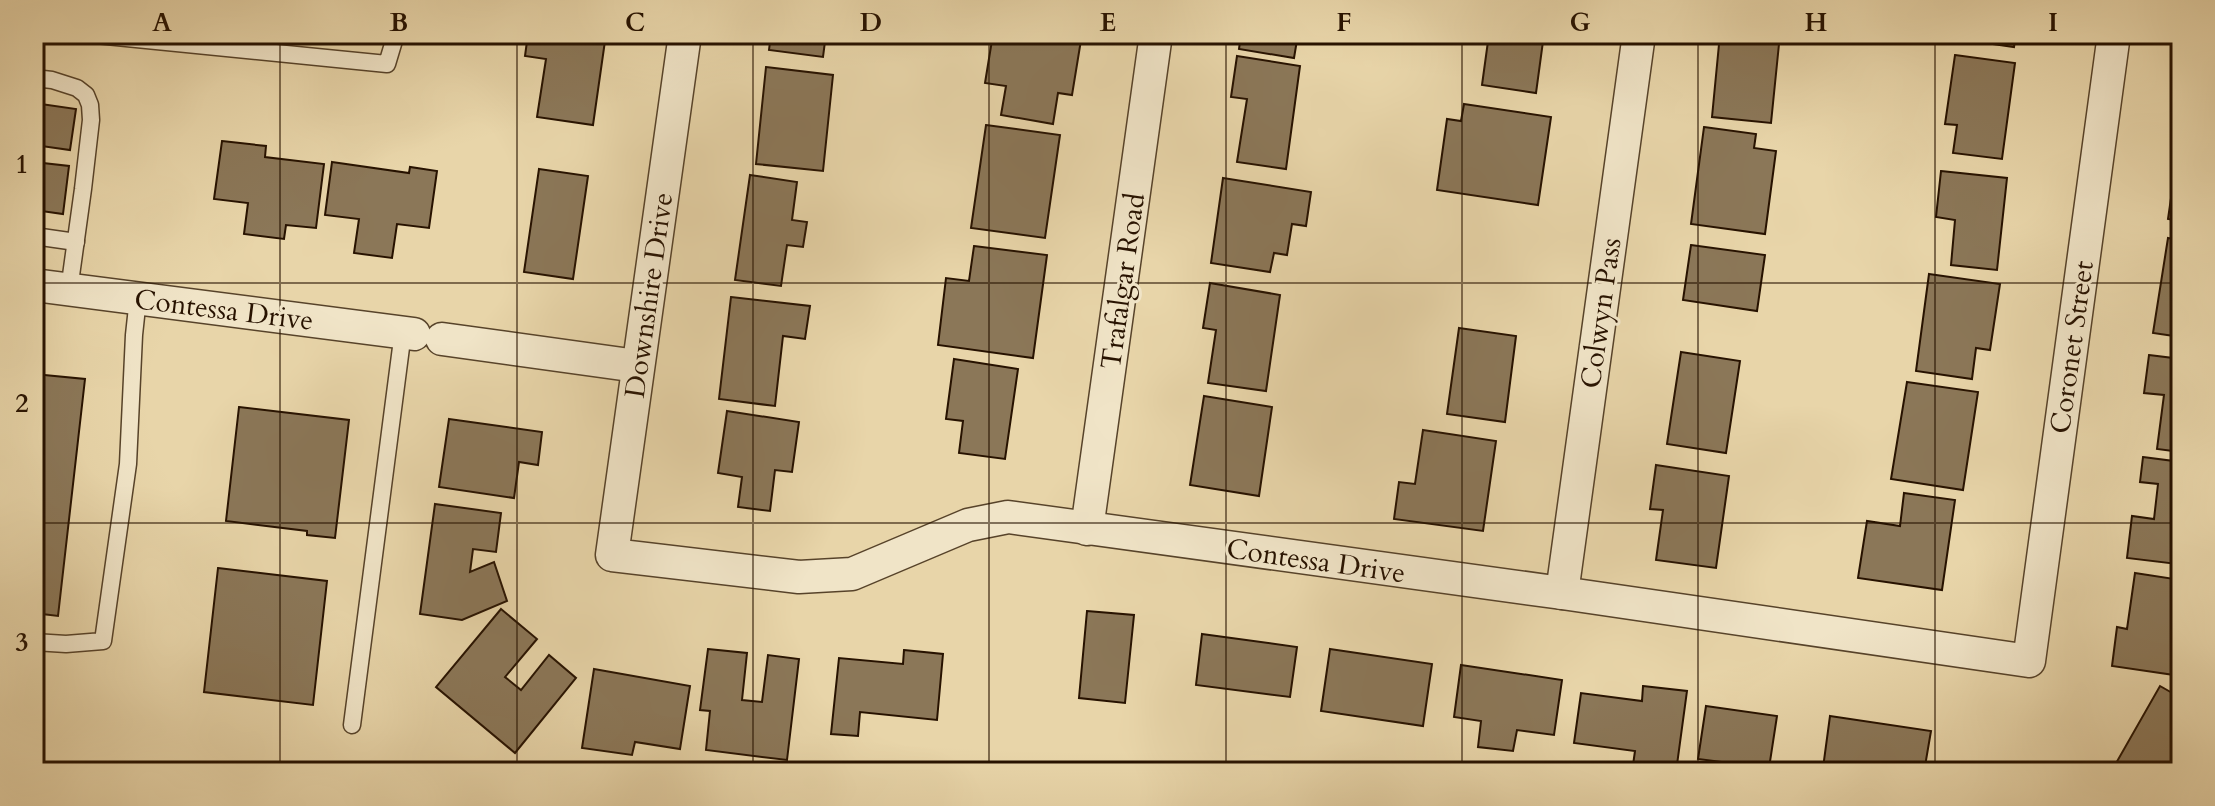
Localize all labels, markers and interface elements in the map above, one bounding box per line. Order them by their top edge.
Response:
text: A [152,5,172,40]
text: B [390,5,408,40]
text: C [625,5,645,40]
text: D [860,5,882,40]
text: E [1100,5,1116,40]
text: F [1336,5,1352,40]
text: G [1569,5,1591,40]
text: H [1805,5,1828,40]
text: I [2048,5,2058,40]
text: 1 [15,147,29,182]
street label: Downshire Drive [616,190,682,400]
street label: Trafalgar Road [1092,190,1154,372]
street label: Colwyn Pass [1572,235,1630,391]
street label: Coronet Street [2041,258,2103,436]
street label: Contessa Drive [132,280,316,340]
text: 2 [15,386,29,421]
street label: Contessa Drive [1224,530,1408,592]
text: 3 [15,625,29,660]

